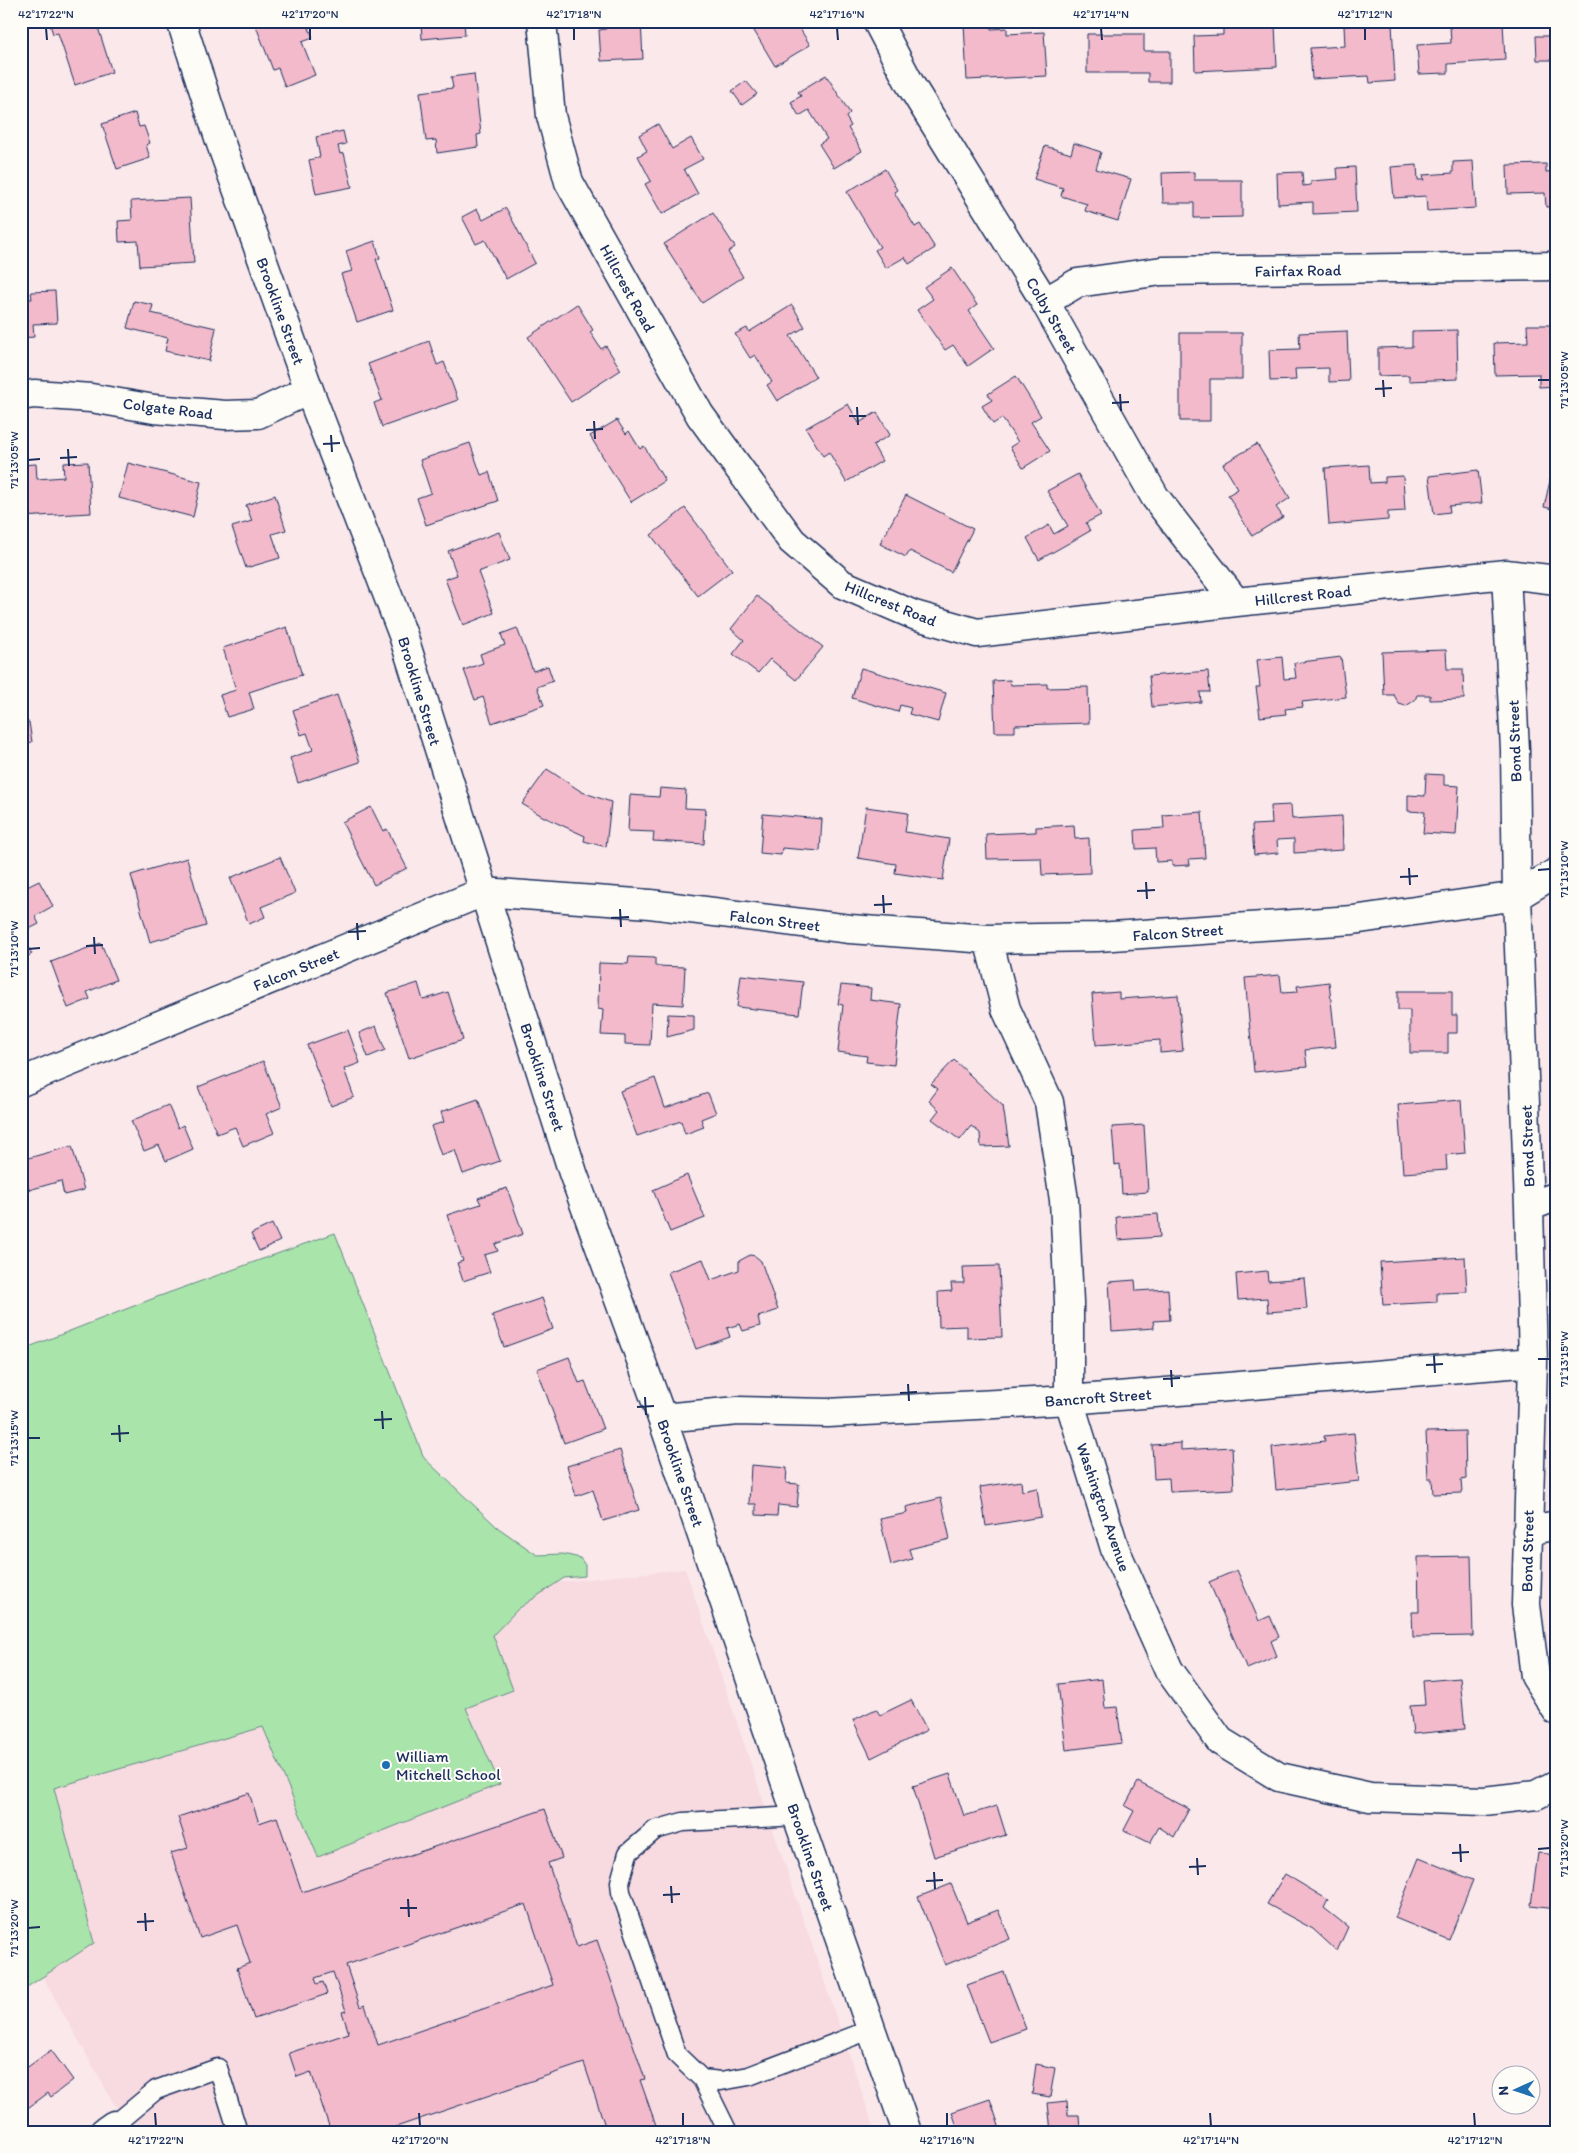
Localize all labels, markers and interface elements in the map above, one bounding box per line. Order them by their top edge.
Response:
text: 42°17'22"N [18,7,74,21]
text: 42°17'20"N [281,7,339,21]
text: 42°17'18"N [546,7,602,21]
text: 42°17'16"N [809,7,865,21]
text: 42°17'14"N [1073,7,1129,21]
text: 42°17'12"N [1337,7,1393,21]
street label: Hillcrest Road [596,241,660,336]
street label: Brookline Street [252,255,309,367]
street label: Fairfax Road [1254,260,1342,281]
street label: Colby Street [1022,274,1081,357]
text: 71°13'05"W [1557,351,1571,409]
street label: Colgate Road [122,394,214,423]
text: 71°13'05"W [7,431,21,489]
street label: Hillcrest Road [842,576,940,631]
street label: Hillcrest Road [1254,581,1353,610]
street label: Brookline Street [394,634,445,748]
street label: Bond Street [1504,700,1525,782]
text: 71°13'10"W [1557,840,1571,898]
street label: Falcon Street [729,906,821,935]
text: 71°13'10"W [7,920,21,978]
street label: Falcon Street [1132,920,1224,945]
street label: Falcon Street [250,944,342,995]
street label: Brookline Street [516,1021,569,1134]
street label: Bond Street [1517,1105,1538,1187]
text: 71°13'15"W [1557,1331,1571,1387]
street label: Bancroft Street [1044,1384,1152,1411]
text: 71°13'15"W [7,1410,21,1466]
street label: Brookline Street [653,1417,708,1530]
street label: Washington Avenue [1073,1440,1135,1574]
street label: Bond Street [1517,1510,1538,1592]
place label: William Mitchell School [396,1747,501,1784]
marker: William Mitchell School [380,1759,392,1771]
street label: Brookline Street [783,1801,838,1914]
text: 71°13'20"W [1557,1819,1571,1877]
text: 71°13'20"W [7,1899,21,1957]
north arrow [1490,2066,1540,2116]
text: N [1495,2085,1512,2096]
text: 42°17'22"N [128,2133,184,2147]
text: 42°17'20"N [391,2133,449,2147]
text: 42°17'18"N [655,2133,711,2147]
text: 42°17'16"N [919,2133,975,2147]
text: 42°17'14"N [1183,2133,1239,2147]
text: 42°17'12"N [1447,2133,1503,2147]

